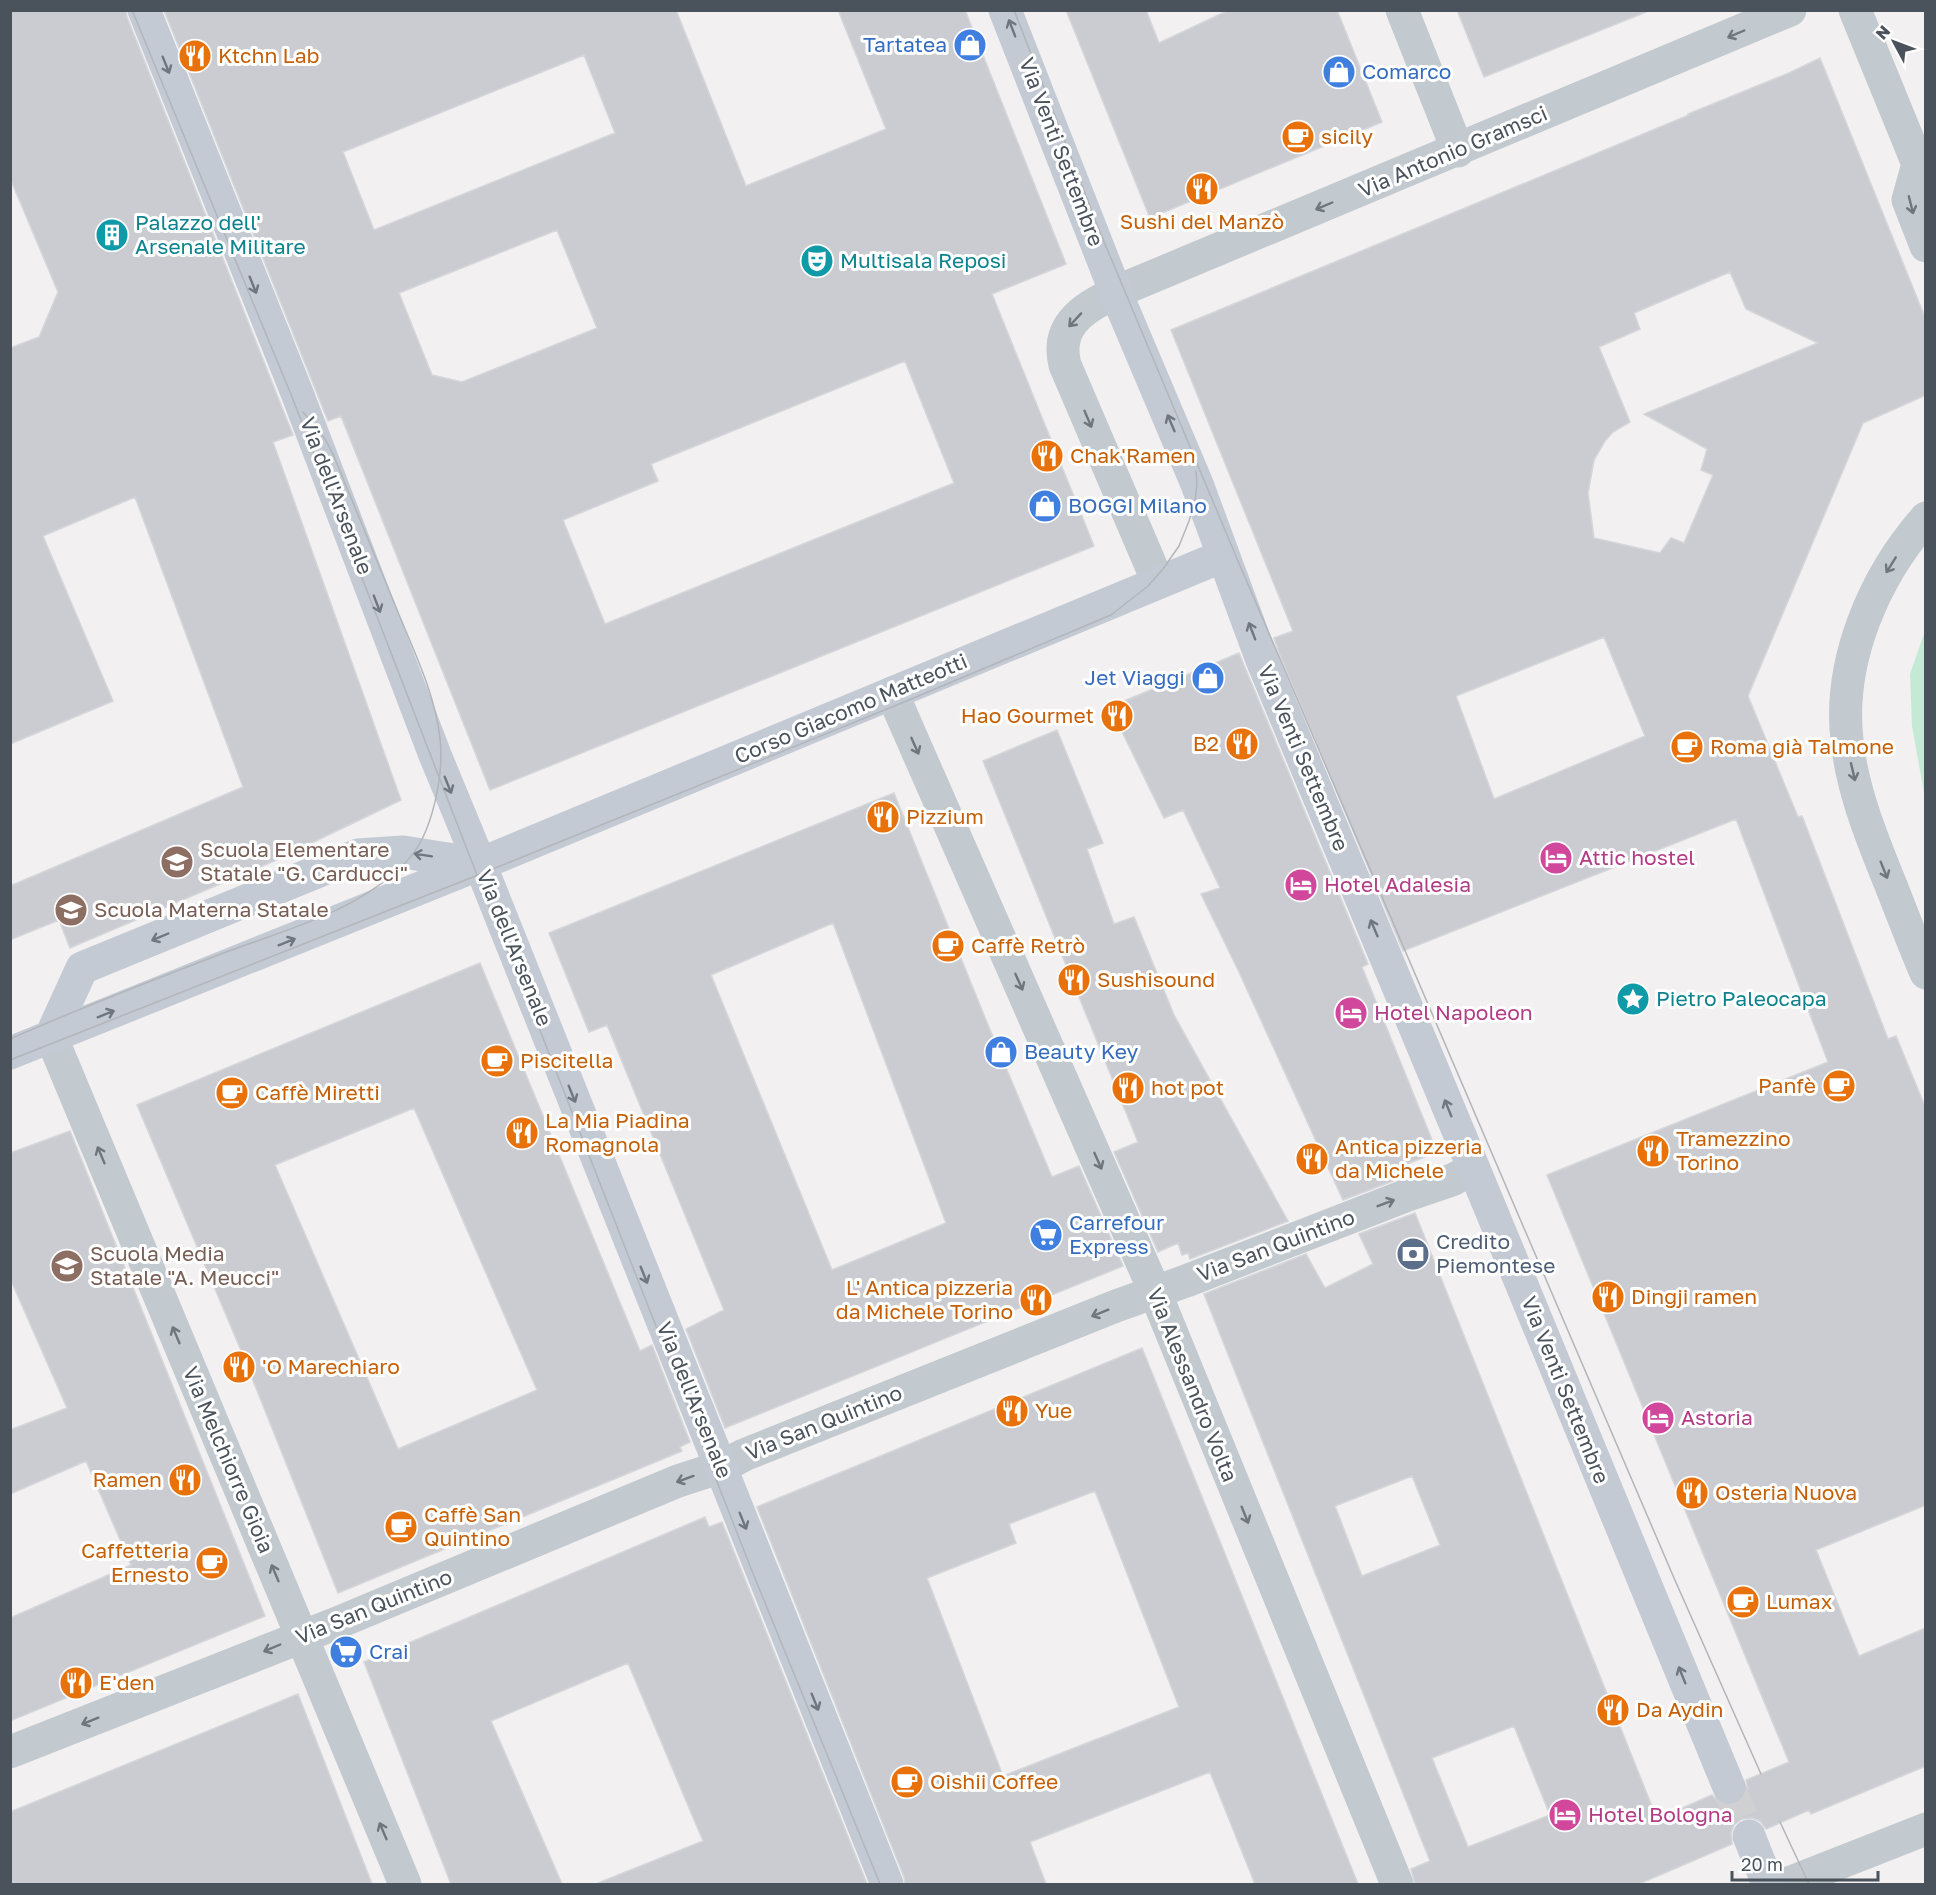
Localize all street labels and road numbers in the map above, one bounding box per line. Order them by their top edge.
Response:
street label: Via Venti Settembre [1014,54,1110,250]
street label: Via Antonio Gramsci [1354,100,1551,203]
street label: Via dell'Arsenale [295,413,379,578]
street label: Corso Giacomo Matteotti [730,647,971,769]
street label: Via Venti Settembre [1253,661,1355,855]
street label: Via dell'Arsenale [472,866,558,1030]
street label: Via San Quintino [1193,1203,1358,1287]
street label: Via Alessandro Volta [1142,1284,1244,1485]
street label: Via Venti Settembre [1516,1292,1615,1487]
street label: Via dell'Arsenale [652,1318,738,1482]
street label: Via Melchiorre Gioia [178,1362,280,1557]
street label: Via San Quintino [742,1379,906,1465]
street label: Via San Quintino [292,1563,456,1649]

